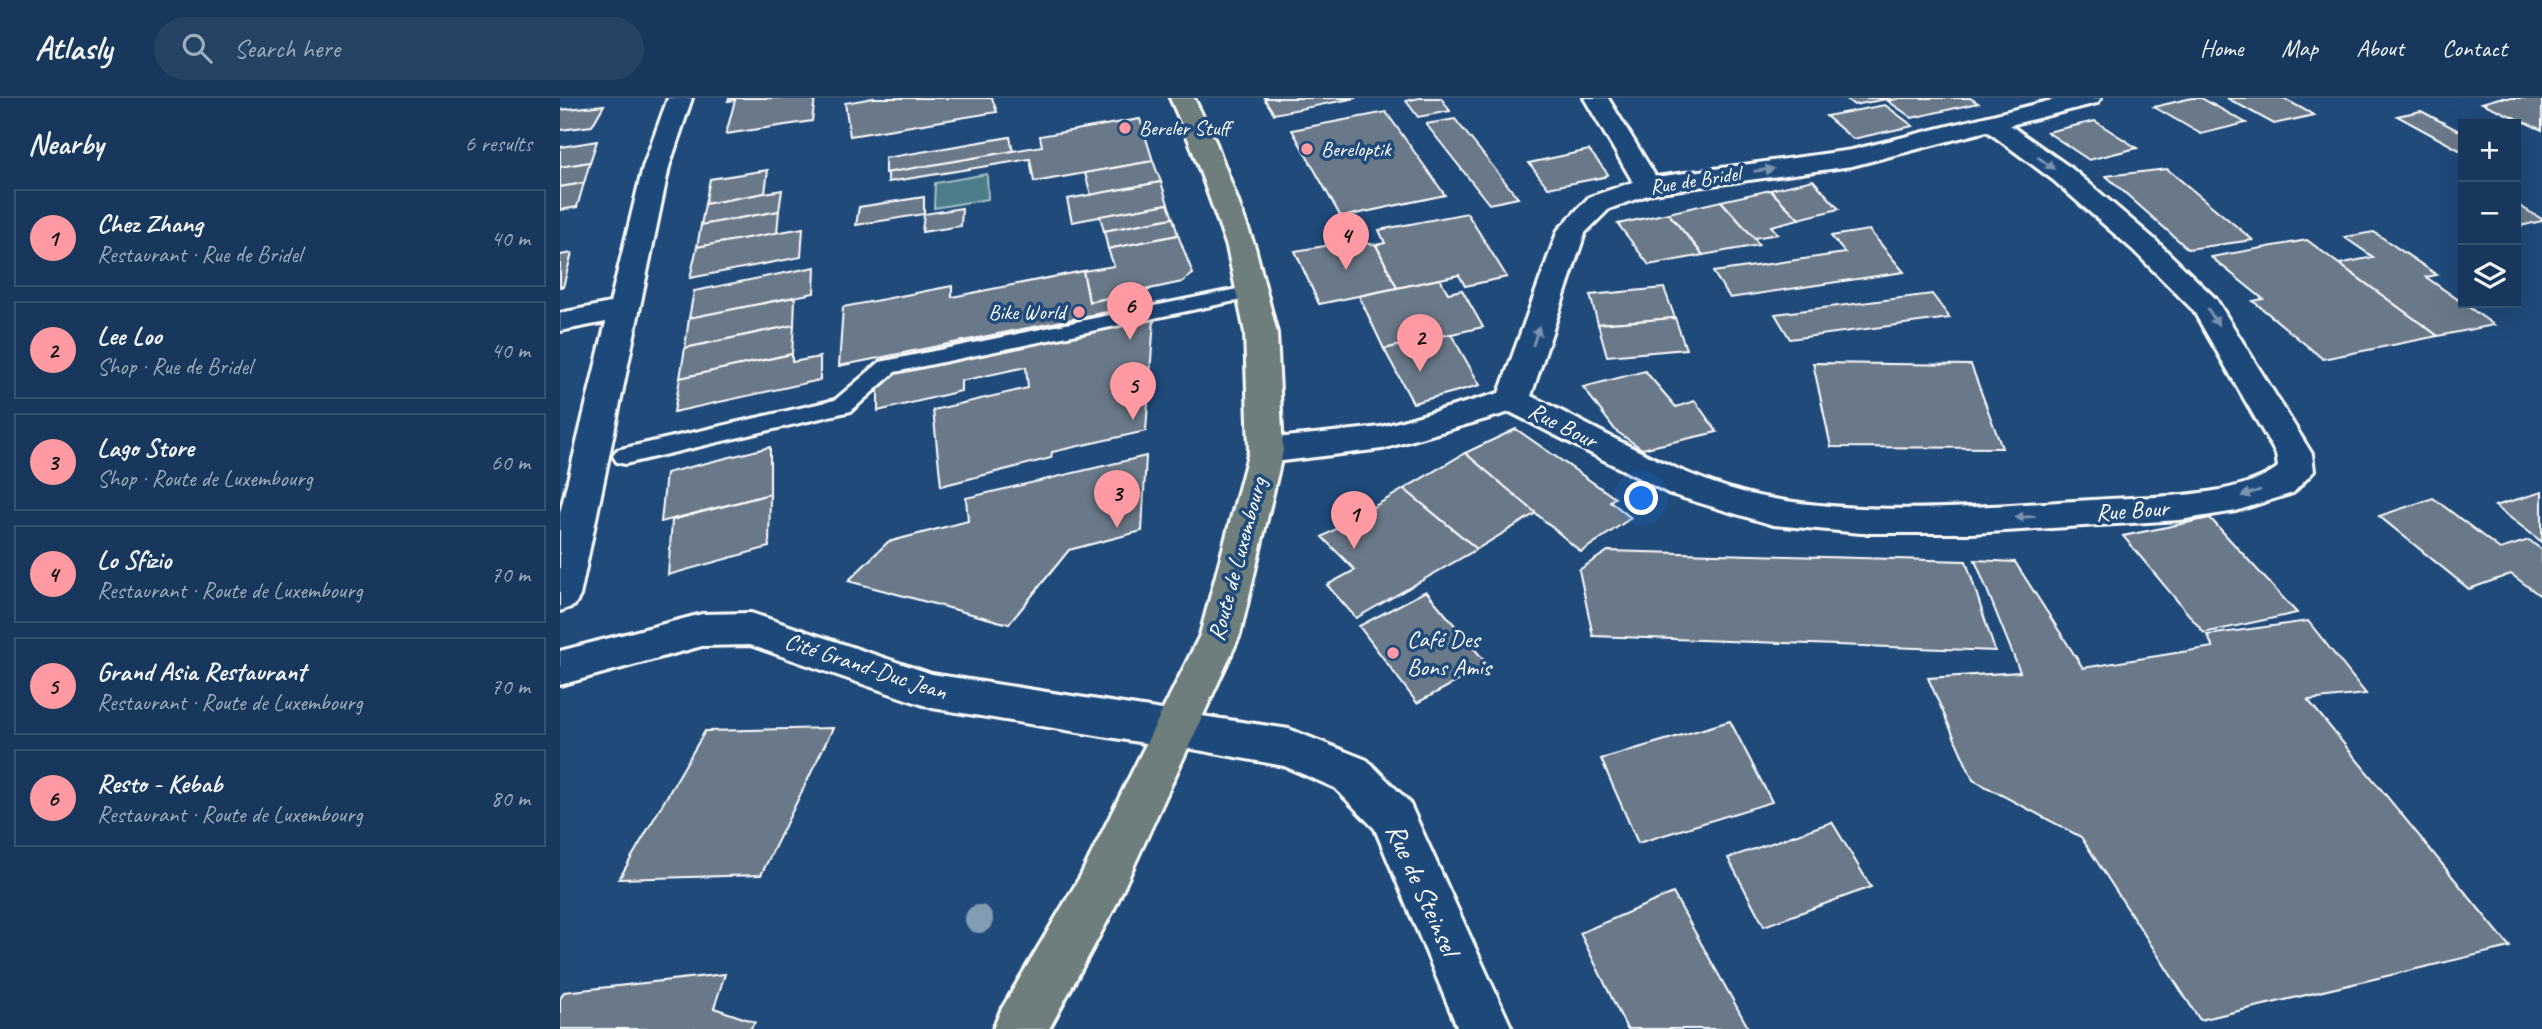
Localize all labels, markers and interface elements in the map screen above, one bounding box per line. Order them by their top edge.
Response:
search box [154,17,644,80]
text: Atlasly [35,27,112,69]
icon: search [178,29,216,67]
text: Search here [234,32,340,65]
text: Home [2200,33,2243,63]
text: Map [2281,33,2318,63]
text: About [2356,33,2404,63]
text: Contact [2442,33,2507,63]
place label: Bereler Stuff [1139,115,1234,141]
map controls [2458,119,2521,308]
button: + [2458,119,2521,182]
marker: Bereler Stuff [1117,120,1133,136]
text: Nearby [28,125,104,163]
text: 6 results [465,129,532,158]
place label: Bereloptik [1321,136,1392,162]
marker: Bereloptik [1299,141,1315,157]
one-way arrow [2037,156,2055,170]
street label: Rue de Bridel [1648,159,1746,200]
one-way arrow [1753,164,1775,175]
button: − [2458,182,2521,245]
text: Chez Zhang [97,207,203,240]
pin: 4 [1323,212,1369,270]
text: 1 [48,224,58,253]
text: 40 m [491,224,530,253]
text: Restaurant · Rue de Bridel [97,240,302,269]
button: layers [2458,245,2521,308]
pin: 6 [1107,282,1153,340]
place label: Bike World [988,299,1069,325]
marker: Bike World [1071,304,1087,320]
one-way arrow [2206,307,2219,327]
pin: 2 [1397,314,1443,372]
text: Lee Loo [97,319,162,352]
one-way arrow [1531,325,1542,346]
text: 2 [48,336,58,365]
text: 40 m [491,336,530,365]
text: Shop · Rue de Bridel [97,352,252,381]
pin: 5 [1110,362,1156,420]
street label: Rue Bour [1524,395,1604,456]
text: Lago Store [97,431,194,464]
text: 3 [48,448,58,477]
text: 60 m [491,448,530,477]
text: Shop · Route de Luxembourg [97,464,313,493]
pin: 3 [1094,470,1140,528]
street label: Route de Luxembourg [1201,472,1274,644]
your location [1624,481,1658,515]
one-way arrow [2240,489,2261,499]
pin: 1 [1331,491,1377,549]
street label: Rue Bour [2095,492,2172,528]
one-way arrow [2014,512,2036,523]
text: Lo Sfizio [97,543,171,576]
text: 4 [48,560,58,589]
text: 70 m [491,560,530,589]
text: Restaurant · Route de Luxembourg [97,576,363,605]
place label: Café Des Bons Amis [1407,624,1494,682]
street label: Cité Grand-Duc Jean [781,626,951,706]
marker: Café Des Bons Amis [1385,645,1401,661]
text: Grand Asia Restaurant [97,655,306,688]
text: 5 [48,672,58,701]
text: 70 m [491,672,530,701]
text: Restaurant · Route de Luxembourg [97,688,363,717]
text: Resto - Kebab [97,767,222,800]
text: 6 [48,784,58,813]
text: 80 m [491,784,530,813]
text: Restaurant · Route de Luxembourg [97,800,363,829]
street label: Rue de Steinsel [1378,818,1470,965]

